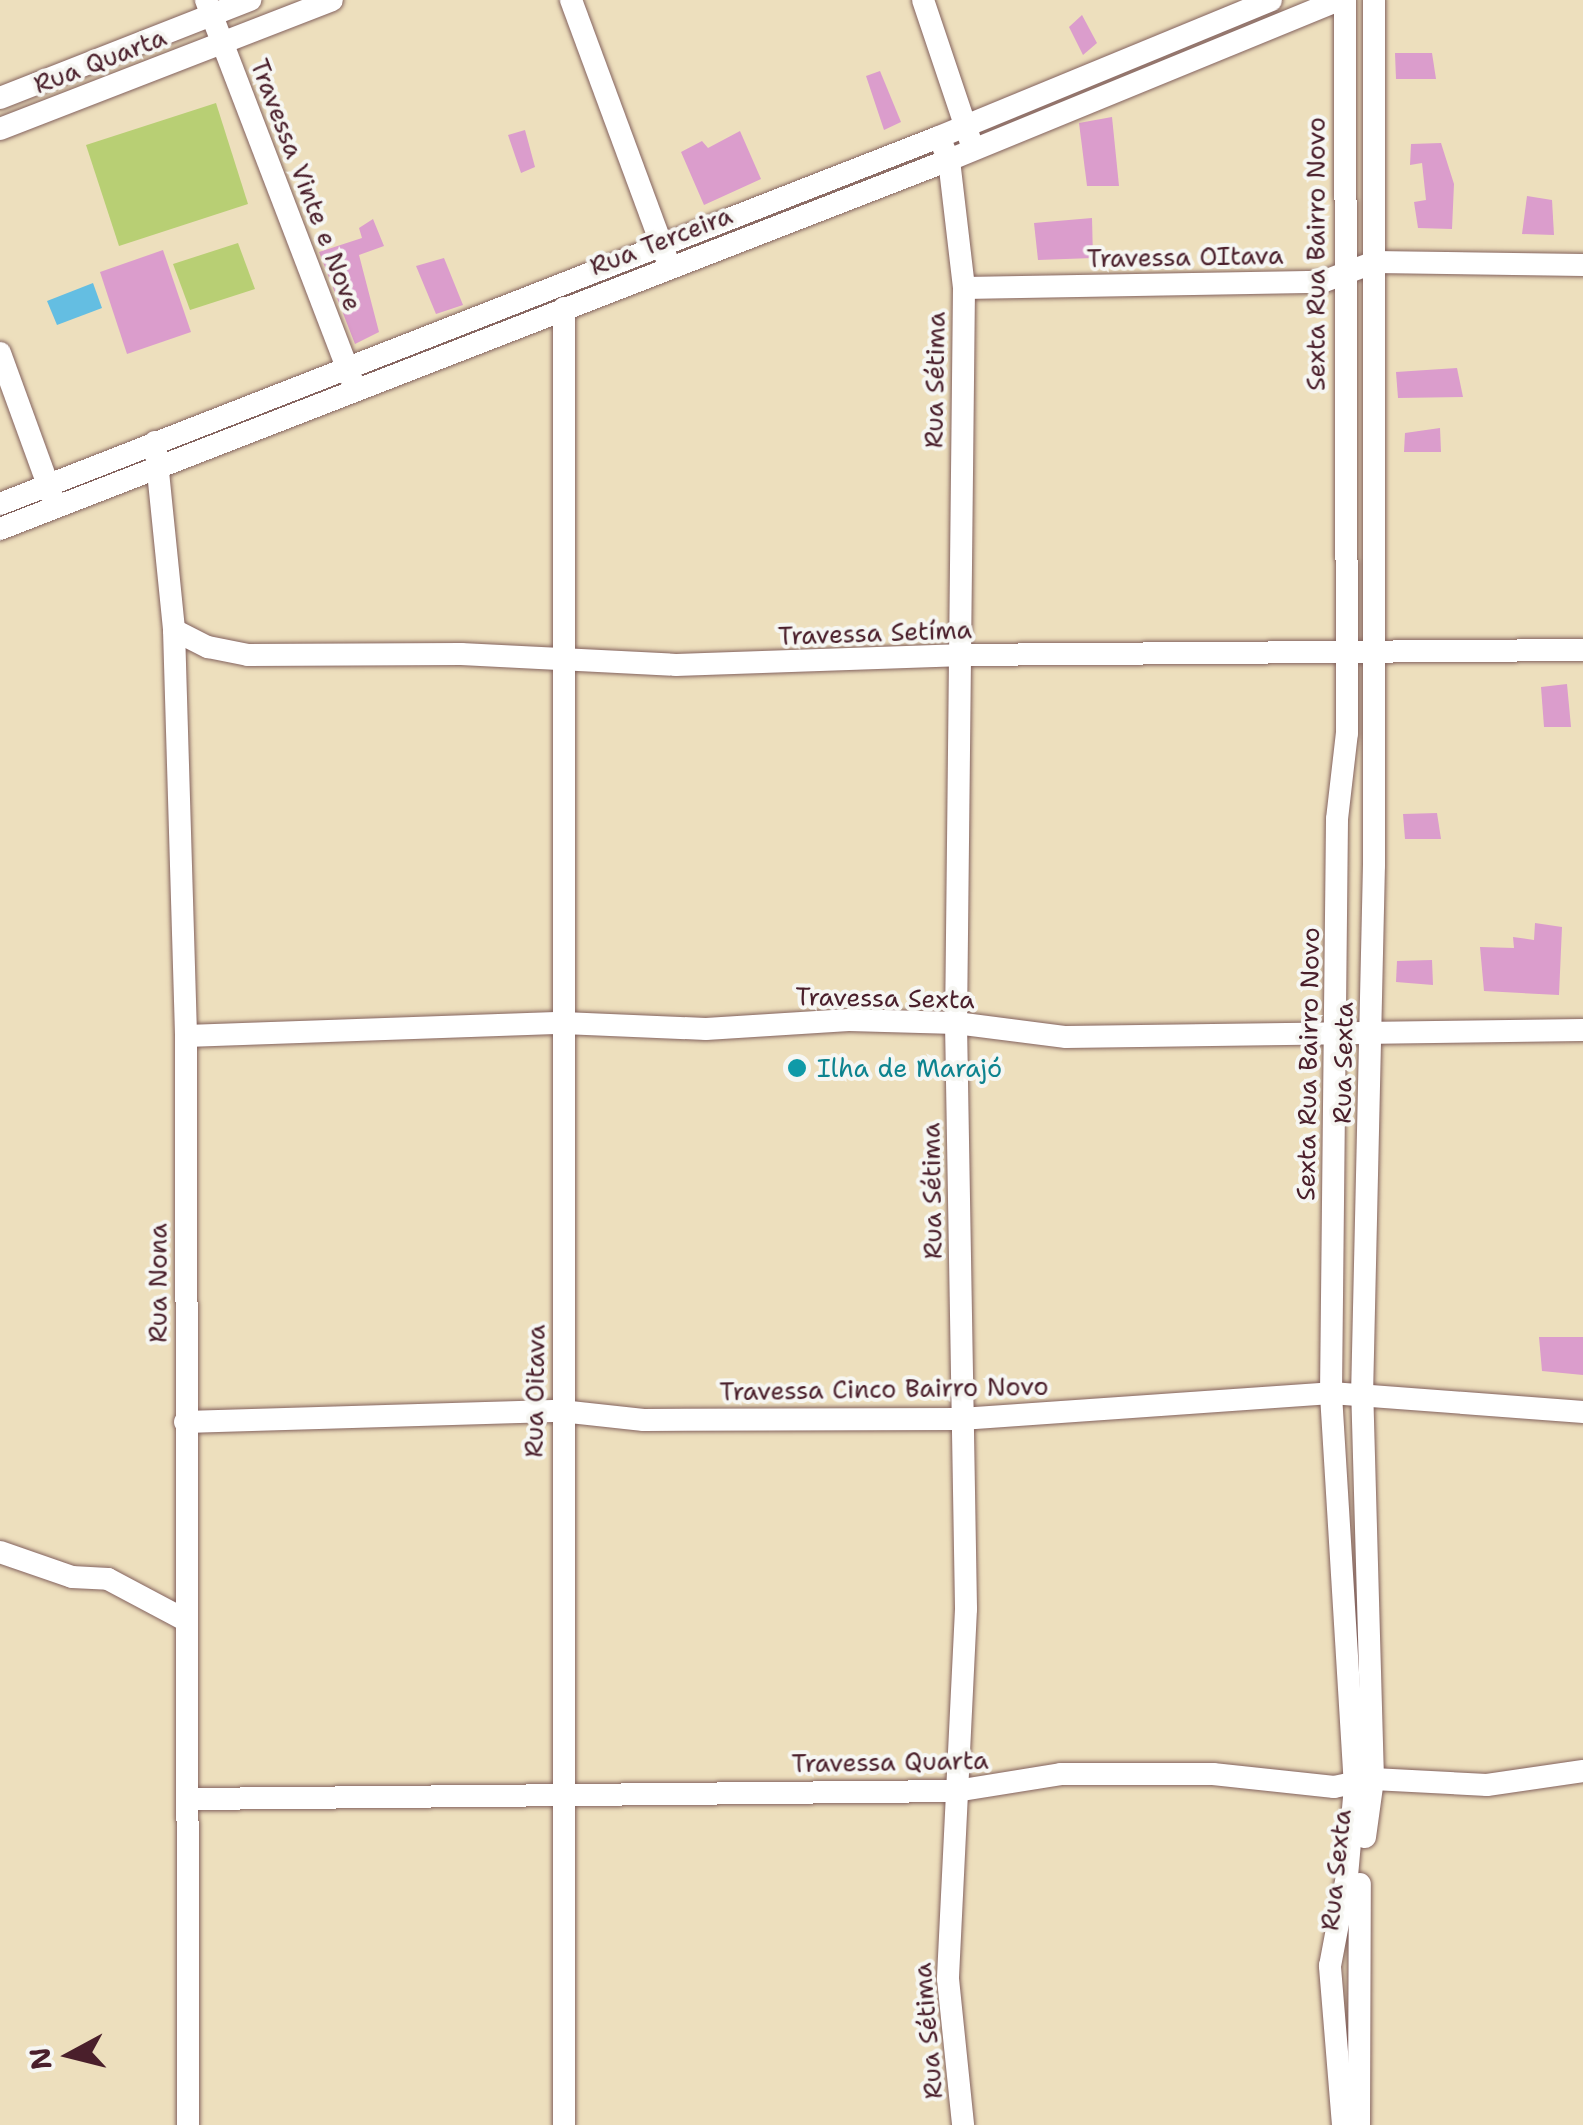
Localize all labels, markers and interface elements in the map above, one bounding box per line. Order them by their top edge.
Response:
street label: Rua Quarta [30,22,170,100]
street label: Travessa Vinte e Nove [244,55,368,315]
street label: Sexta Rua Bairro Novo [1301,117,1331,391]
street label: Rua Terceira [586,200,736,282]
street label: Travessa OItava [1086,240,1284,274]
street label: Rua Sétima [919,312,951,448]
street label: Travessa Setíma [777,615,973,651]
street label: Sexta Rua Bairro Novo [1291,927,1325,1201]
street label: Travessa Sexta [795,981,975,1015]
street label: Rua Sexta [1327,1002,1359,1124]
place label: Ilha de Marajó [817,1053,1002,1083]
marker: Ilha de Marajó [786,1057,808,1079]
street label: Rua Sétima [916,1123,948,1259]
street label: Rua Nona [143,1223,173,1343]
street label: Rua Oitava [519,1324,551,1458]
street label: Travessa Cinco Bairro Novo [719,1371,1049,1407]
street label: Travessa Quarta [791,1745,989,1779]
street label: Rua Sexta [1315,1808,1357,1932]
street label: Rua Sétima [907,1962,949,2100]
north arrow [20,2005,120,2105]
text: N [20,2045,60,2072]

